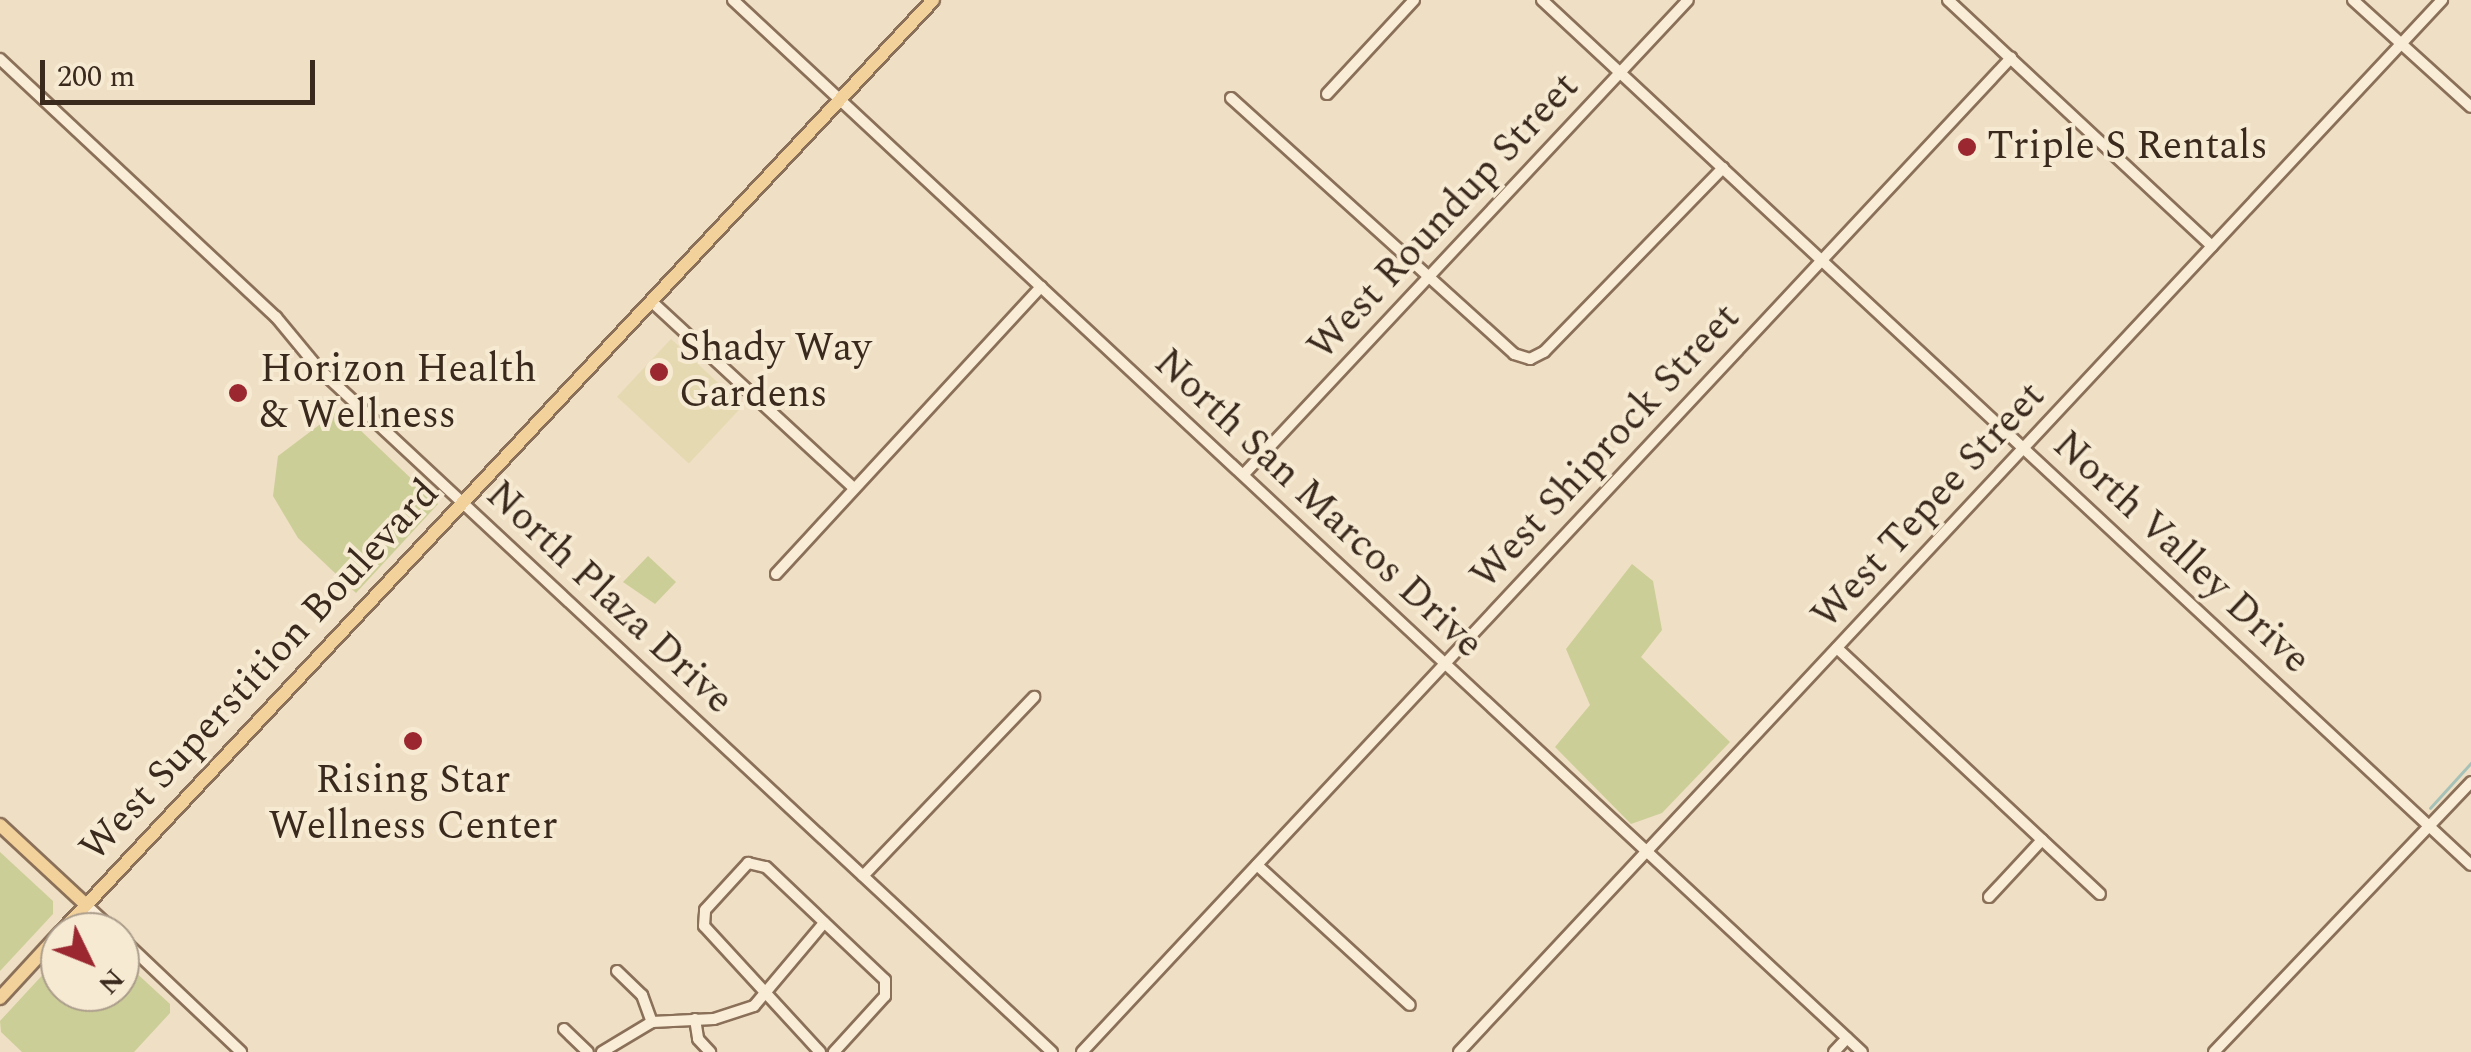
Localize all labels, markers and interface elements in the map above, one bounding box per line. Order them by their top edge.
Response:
scale bar [45,40,320,102]
text: 200 m [57,54,135,100]
street label: West Roundup Street [1299,63,1589,371]
place label: Triple S Rentals [1987,123,2268,171]
marker: Triple S Rentals [1956,136,1978,158]
street label: West Shiprock Street [1461,294,1751,600]
place label: Shady Way Gardens [679,325,871,419]
street label: North San Marcos Drive [1144,339,1492,669]
place label: Horizon Health & Wellness [260,346,537,440]
marker: Shady Way Gardens [648,361,670,383]
street label: West Tepee Street [1802,373,2056,639]
marker: Horizon Health & Wellness [225,380,251,406]
street label: North Valley Drive [2043,422,2319,684]
street label: West Superstition Boulevard [70,470,450,872]
street label: North Plaza Drive [476,471,742,725]
marker: Rising Star Wellness Center [402,730,424,752]
place label: Rising Star Wellness Center [268,757,558,851]
north arrow [40,912,140,1012]
text: N [87,958,134,1004]

